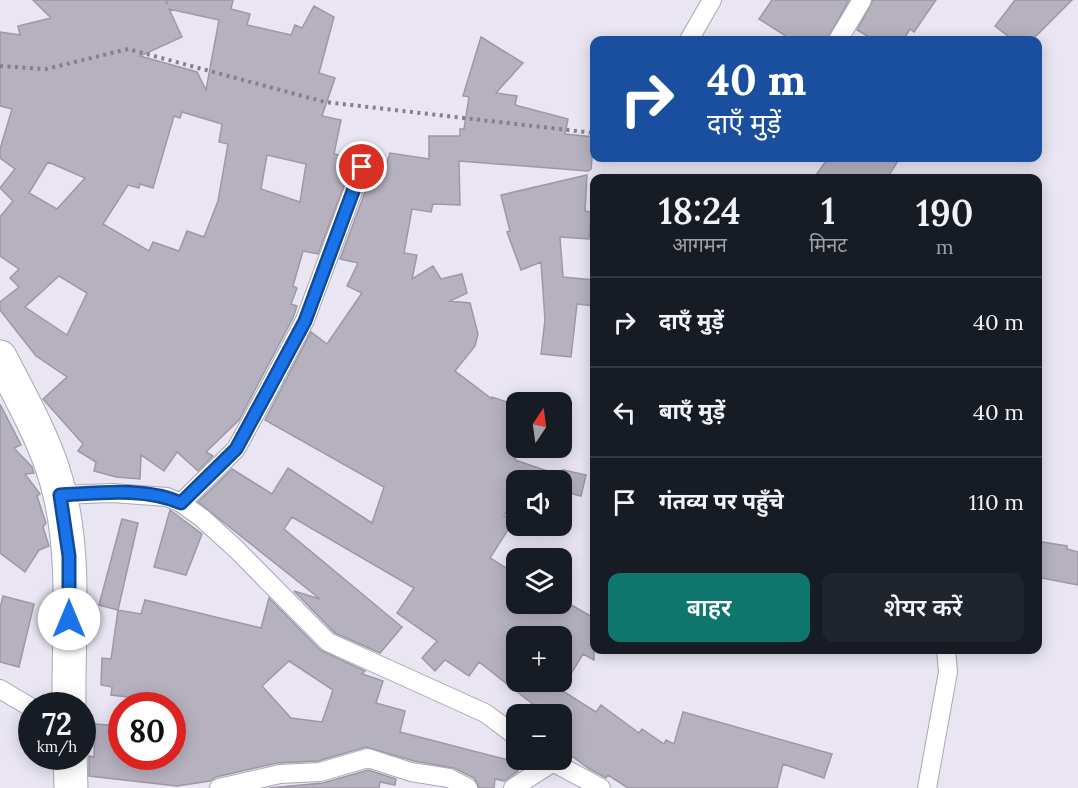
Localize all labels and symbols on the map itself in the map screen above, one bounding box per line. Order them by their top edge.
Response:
pin [336,141,387,192]
north arrow [506,392,572,458]
position arrow [37,587,101,651]
speed limit sign: 80 [108,692,186,770]

